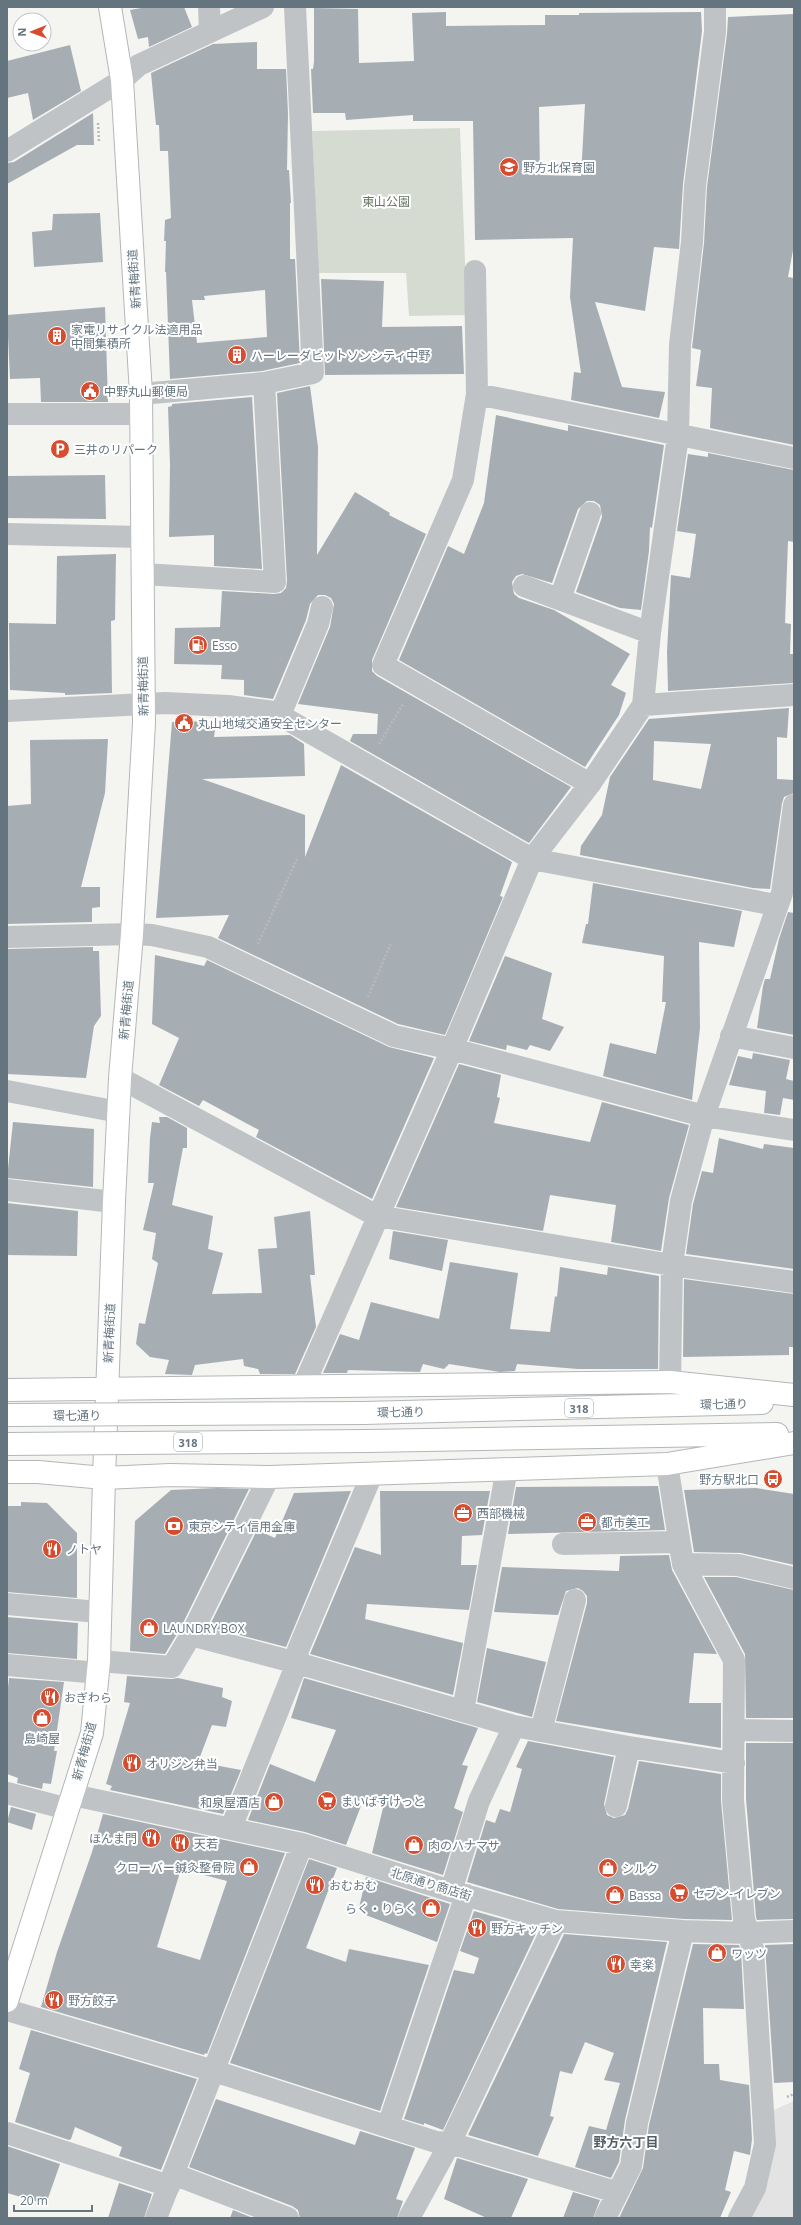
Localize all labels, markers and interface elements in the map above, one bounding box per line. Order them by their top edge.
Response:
north arrow [12,12,52,52]
text: N [14,28,29,37]
school or university icon: 野方北保育園 [498,156,520,178]
place label: 野方北保育園 [523,159,595,176]
park label: 東山公園 [362,193,410,210]
street label: 新青梅街道 [123,248,145,310]
place label: 家電リサイクル法適用品 中間集積所 [71,321,202,352]
building icon: 家電リサイクル法適用品 中間集積所 [46,325,68,347]
building icon: ハーレーダビットソンシティ中野 [226,344,248,366]
place label: ハーレーダビットソンシティ中野 [251,347,430,364]
public building icon: 中野丸山郵便局 [79,380,101,402]
place label: 中野丸山郵便局 [104,383,188,400]
parking icon: 三井のリパーク [49,438,71,460]
place label: 三井のリパーク [74,441,158,458]
fuel station icon: Esso [187,634,209,656]
place label: Esso [212,637,237,654]
street label: 新青梅街道 [134,656,152,716]
public building icon: 丸山地域交通安全センター [173,712,195,734]
place label: 丸山地域交通安全センター [198,715,342,732]
street label: 新青梅街道 [115,979,137,1041]
street label: 新青梅街道 [99,1303,119,1363]
street label: 環七通り [700,1395,748,1413]
road number: 318 [565,1399,593,1417]
street label: 環七通り [377,1403,425,1421]
street label: 環七通り [53,1407,101,1424]
road number: 318 [174,1433,202,1451]
bus stop icon: 野方駅北口 [762,1468,784,1490]
place label: 野方駅北口 [699,1471,759,1488]
office icon: 西部機械 [452,1502,474,1524]
place label: 西部機械 [477,1505,525,1522]
office icon: 都市美工 [576,1511,598,1533]
place label: 都市美工 [601,1514,649,1531]
bank icon: 東京シティ信用金庫 [163,1515,185,1537]
place label: 東京シティ信用金庫 [188,1518,295,1535]
restaurant icon: ノトヤ [41,1538,63,1560]
place label: ノトヤ [66,1541,102,1558]
shop icon: LAUNDRY BOX [138,1617,160,1639]
place label: LAUNDRY BOX [163,1620,245,1637]
restaurant icon: おぎわら [39,1686,61,1708]
place label: おぎわら [64,1689,112,1706]
shop icon: 島崎屋 [31,1707,53,1729]
street label: 新青梅街道 [68,1720,100,1782]
place label: 島崎屋 [24,1730,60,1747]
restaurant icon: オリジン弁当 [121,1752,143,1774]
place label: オリジン弁当 [146,1755,218,1772]
supermarket icon: まいばすけっと [316,1790,338,1812]
shop icon: 和泉屋酒店 [263,1791,285,1813]
place label: まいばすけっと [341,1793,425,1810]
place label: 和泉屋酒店 [200,1794,260,1811]
restaurant icon: ほんま門 [140,1827,162,1849]
place label: ほんま門 [89,1830,137,1847]
restaurant icon: 天若 [169,1832,191,1854]
shop icon: 肉のハナマサ [403,1834,425,1856]
place label: 天若 [194,1835,218,1852]
place label: 肉のハナマサ [428,1837,500,1854]
shop icon: クローバー鍼灸整骨院 [238,1856,260,1878]
shop icon: シルク [597,1857,619,1879]
place label: クローバー鍼灸整骨院 [115,1859,235,1876]
place label: シルク [622,1860,658,1877]
street label: 北原通り商店街 [388,1864,474,1904]
restaurant icon: おむおむ [304,1874,326,1896]
place label: おむおむ [329,1877,377,1894]
supermarket icon: セブン-イレブン [668,1882,690,1904]
shop icon: Bassa [604,1884,626,1906]
place label: セブン-イレブン [693,1885,781,1902]
place label: Bassa [629,1887,662,1904]
shop icon: らく・りらく [420,1897,442,1919]
place label: らく・りらく [345,1900,417,1917]
restaurant icon: 野方キッチン [466,1917,488,1939]
place label: 野方キッチン [491,1920,563,1937]
shop icon: ワッツ [706,1942,728,1964]
place label: ワッツ [731,1945,767,1962]
restaurant icon: 幸楽 [605,1953,627,1975]
place label: 幸楽 [630,1956,654,1973]
restaurant icon: 野方餃子 [43,1989,65,2011]
place label: 野方餃子 [68,1992,116,2009]
district label: 野方六丁目 [593,2133,659,2151]
scale bar [14,2187,92,2213]
text: 20 m [20,2192,48,2209]

